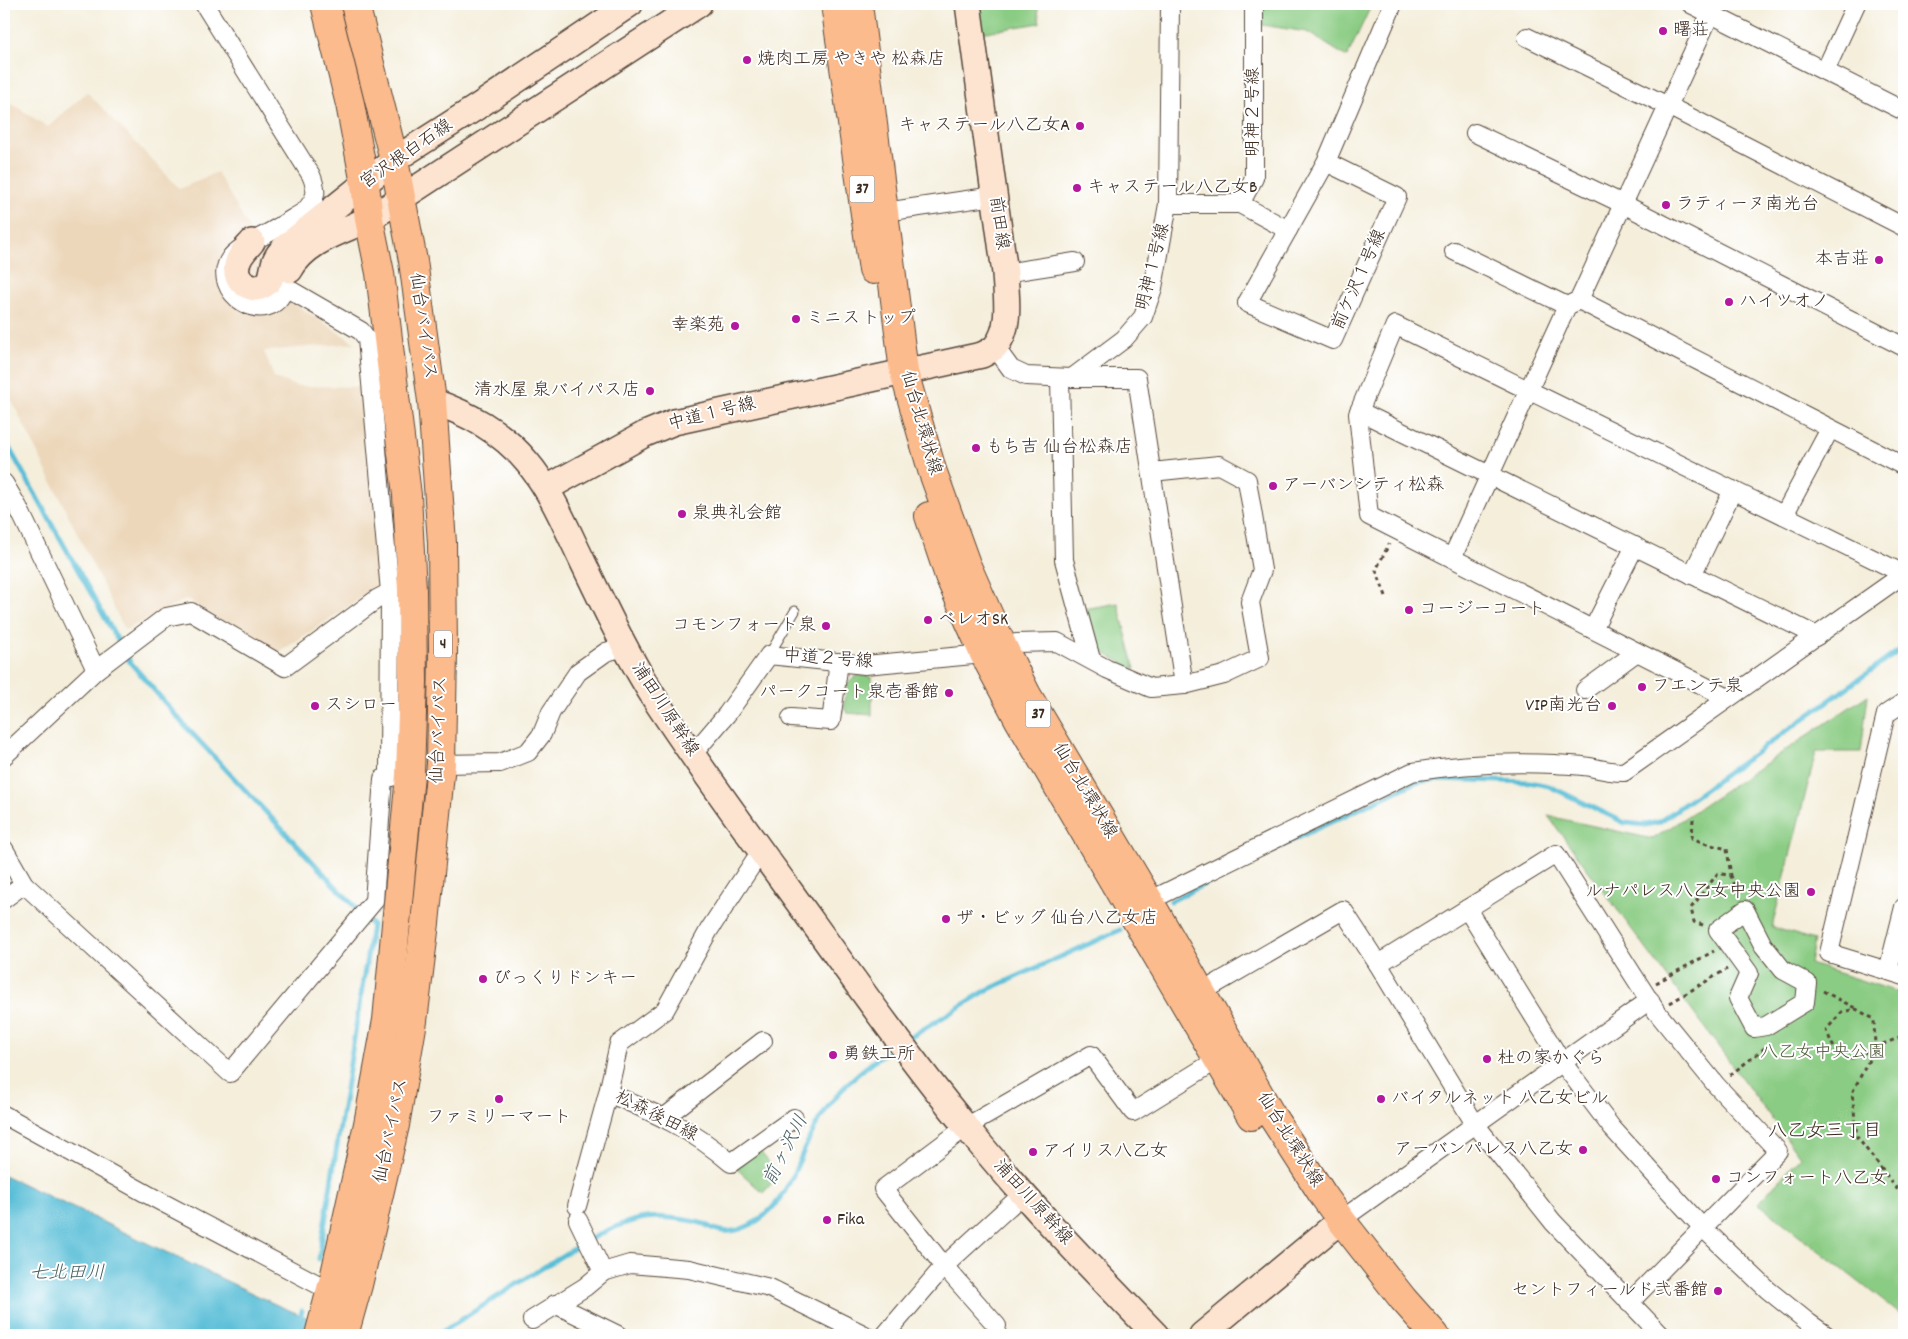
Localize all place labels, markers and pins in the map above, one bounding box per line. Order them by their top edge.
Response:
place label: 曙荘 [1673,19,1709,44]
marker: 曙荘 [1657,25,1669,37]
place label: 焼肉工房 やきや 松森店 [757,48,945,73]
marker: 焼肉工房 やきや 松森店 [741,54,753,66]
place label: キャステール八乙女A [898,114,1070,139]
marker: キャステール八乙女A [1074,120,1086,132]
place label: キャステール八乙女B [1087,176,1258,201]
marker: キャステール八乙女B [1071,182,1083,194]
place label: ラティーヌ南光台 [1676,193,1819,218]
marker: ラティーヌ南光台 [1660,199,1672,211]
place label: 本吉荘 [1815,248,1869,273]
marker: 本吉荘 [1873,254,1885,266]
place label: ハイツオノ [1739,290,1829,315]
marker: ハイツオノ [1723,296,1735,308]
place label: ミニストップ [806,307,916,332]
marker: ミニストップ [790,313,802,325]
place label: 幸楽苑 [671,314,725,339]
marker: 幸楽苑 [729,320,741,332]
place label: 清水屋 泉バイパス店 [474,379,640,404]
marker: 清水屋 泉バイパス店 [644,385,656,397]
place label: もち吉 仙台松森店 [986,436,1133,461]
marker: もち吉 仙台松森店 [970,442,982,454]
place label: アーバンシティ松森 [1283,474,1444,499]
marker: アーバンシティ松森 [1267,480,1279,492]
place label: 泉典礼会館 [692,502,782,527]
marker: 泉典礼会館 [676,508,688,520]
place label: コージーコート [1419,598,1545,623]
marker: コージーコート [1403,604,1415,616]
place label: ベレオSK [938,608,1008,633]
place label: コモンフォート泉 [672,614,816,639]
marker: ベレオSK [922,614,934,626]
marker: コモンフォート泉 [820,620,832,632]
place label: フエンテ泉 [1652,675,1743,700]
place label: パークコート泉壱番館 [759,681,939,706]
marker: フエンテ泉 [1636,681,1648,693]
marker: パークコート泉壱番館 [943,687,955,699]
place label: スシロー [325,694,397,719]
place label: VIP南光台 [1526,694,1602,719]
marker: スシロー [309,700,321,712]
marker: VIP南光台 [1606,700,1618,712]
place label: ルナパレス八乙女中央公園 [1585,880,1801,905]
marker: ルナパレス八乙女中央公園 [1805,886,1817,898]
place label: ザ・ビッグ 仙台八乙女店 [956,907,1158,932]
marker: ザ・ビッグ 仙台八乙女店 [940,913,952,925]
place label: びっくりドンキー [493,967,637,992]
marker: びっくりドンキー [477,973,489,985]
place label: 勇鉄工所 [843,1043,915,1068]
place label: 杜の家かぐら [1497,1047,1605,1072]
marker: 勇鉄工所 [827,1049,839,1061]
marker: 杜の家かぐら [1481,1053,1493,1065]
place label: バイタルネット 八乙女ビル [1391,1087,1609,1112]
marker: ファミリーマート [493,1093,505,1105]
marker: バイタルネット 八乙女ビル [1375,1093,1387,1105]
place label: ファミリーマート [427,1106,571,1131]
place label: アーバンパレス八乙女 [1394,1138,1573,1163]
place label: アイリス八乙女 [1043,1140,1168,1165]
marker: アーバンパレス八乙女 [1577,1144,1589,1156]
marker: アイリス八乙女 [1027,1146,1039,1158]
place label: コンフォート八乙女 [1726,1167,1888,1192]
marker: コンフォート八乙女 [1710,1173,1722,1185]
place label: Fika [837,1208,865,1233]
marker: Fika [821,1214,833,1226]
place label: セントフィールド弐番館 [1511,1279,1708,1304]
marker: セントフィールド弐番館 [1712,1285,1724,1297]

